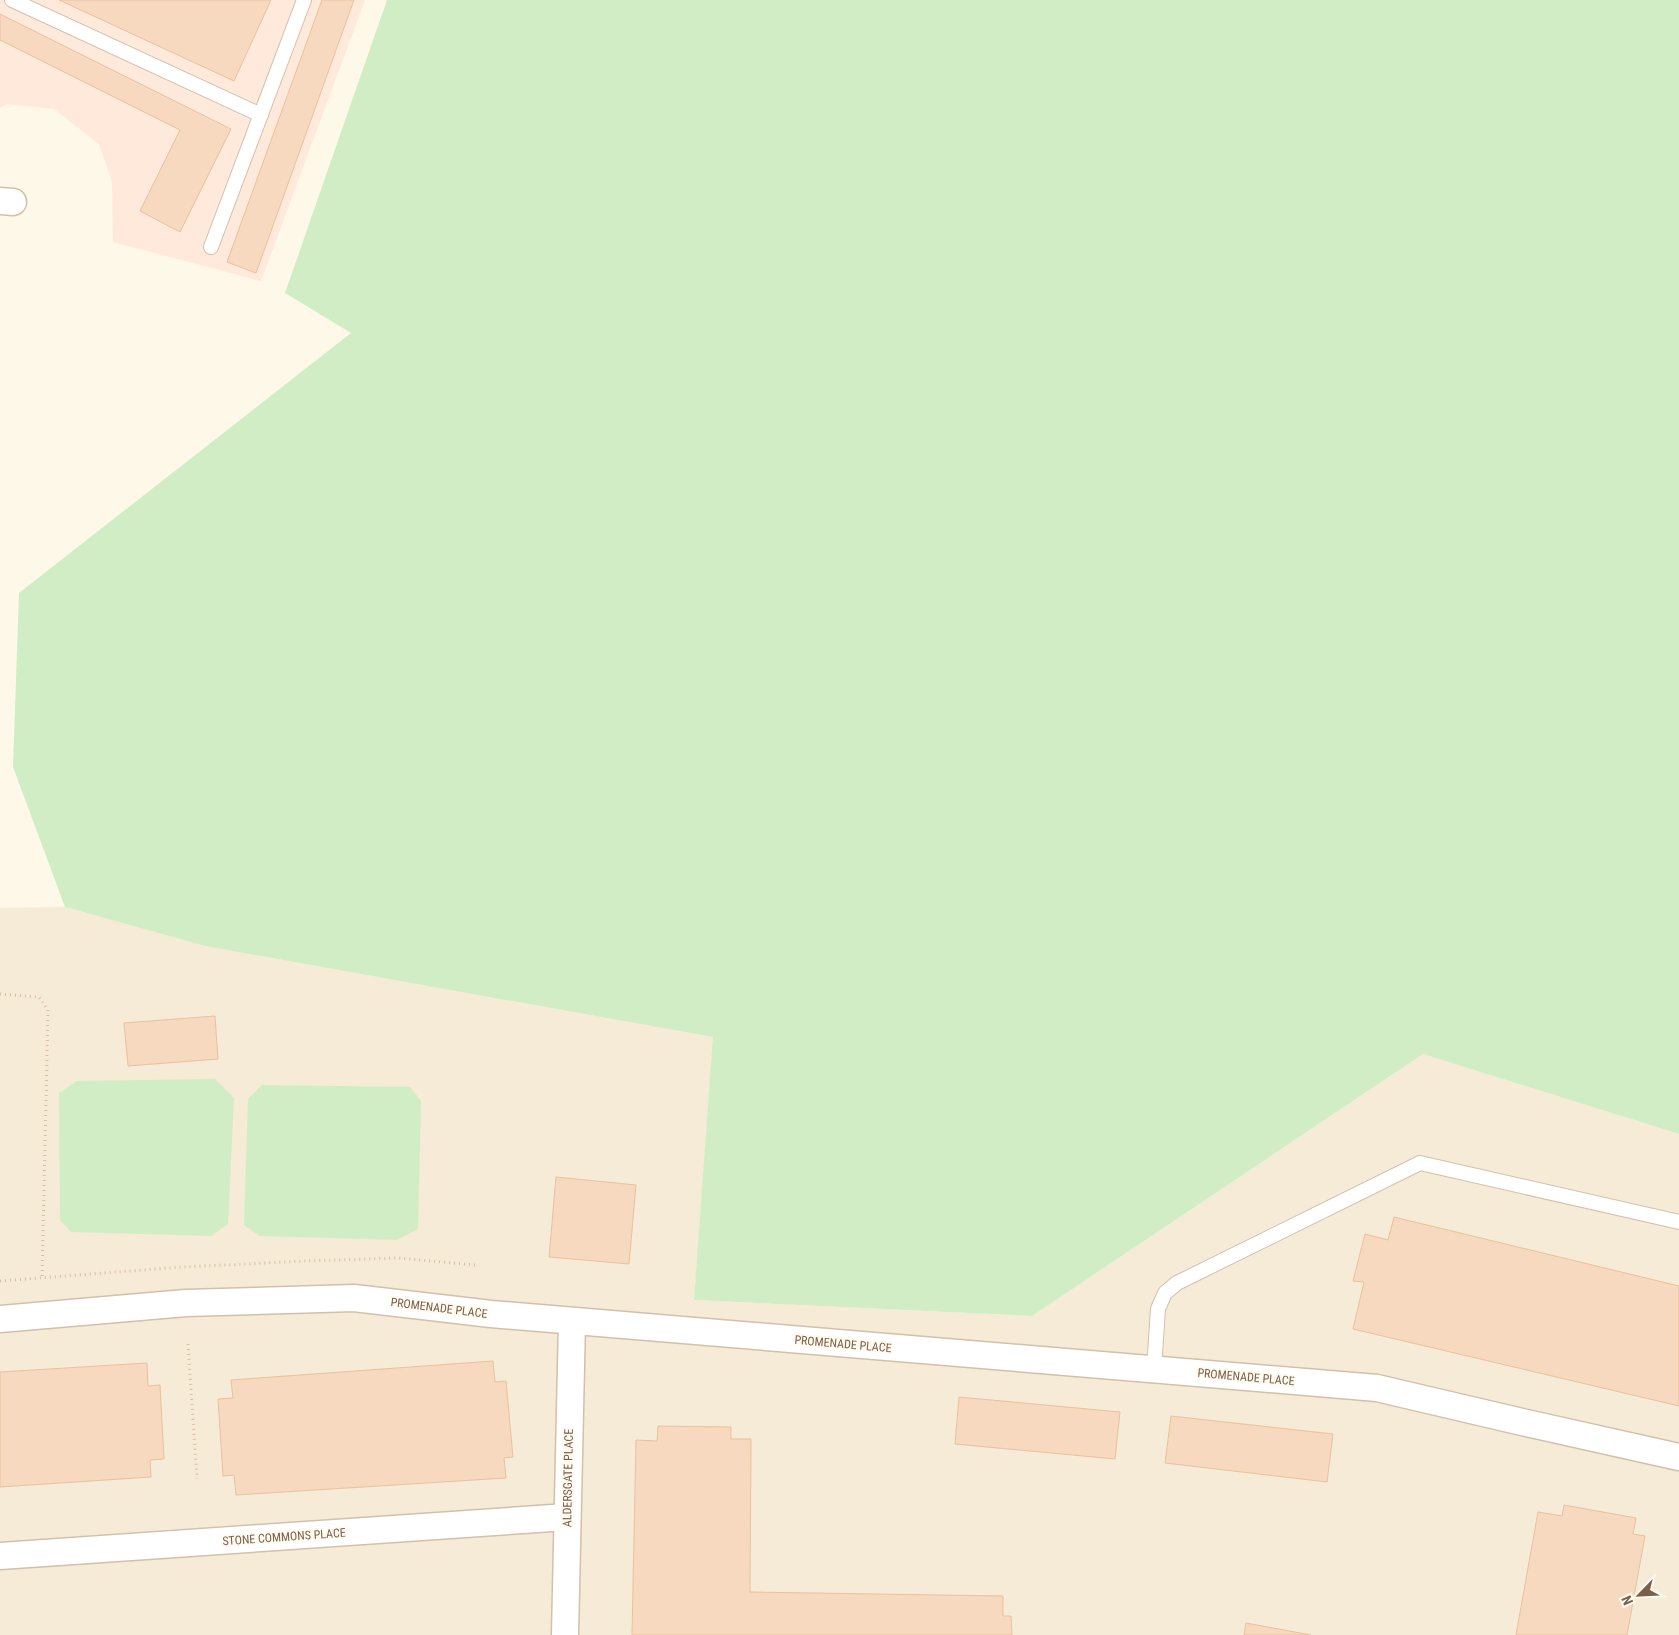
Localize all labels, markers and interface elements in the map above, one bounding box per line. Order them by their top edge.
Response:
street label: PROMENADE PLACE [390,1295,488,1321]
street label: PROMENADE PLACE [794,1333,892,1355]
street label: PROMENADE PLACE [1197,1366,1295,1388]
street label: ALDERSGATE PLACE [560,1429,576,1527]
street label: STONE COMMONS PLACE [222,1526,346,1548]
north arrow [1614,1570,1664,1620]
text: N [1618,1593,1636,1607]

